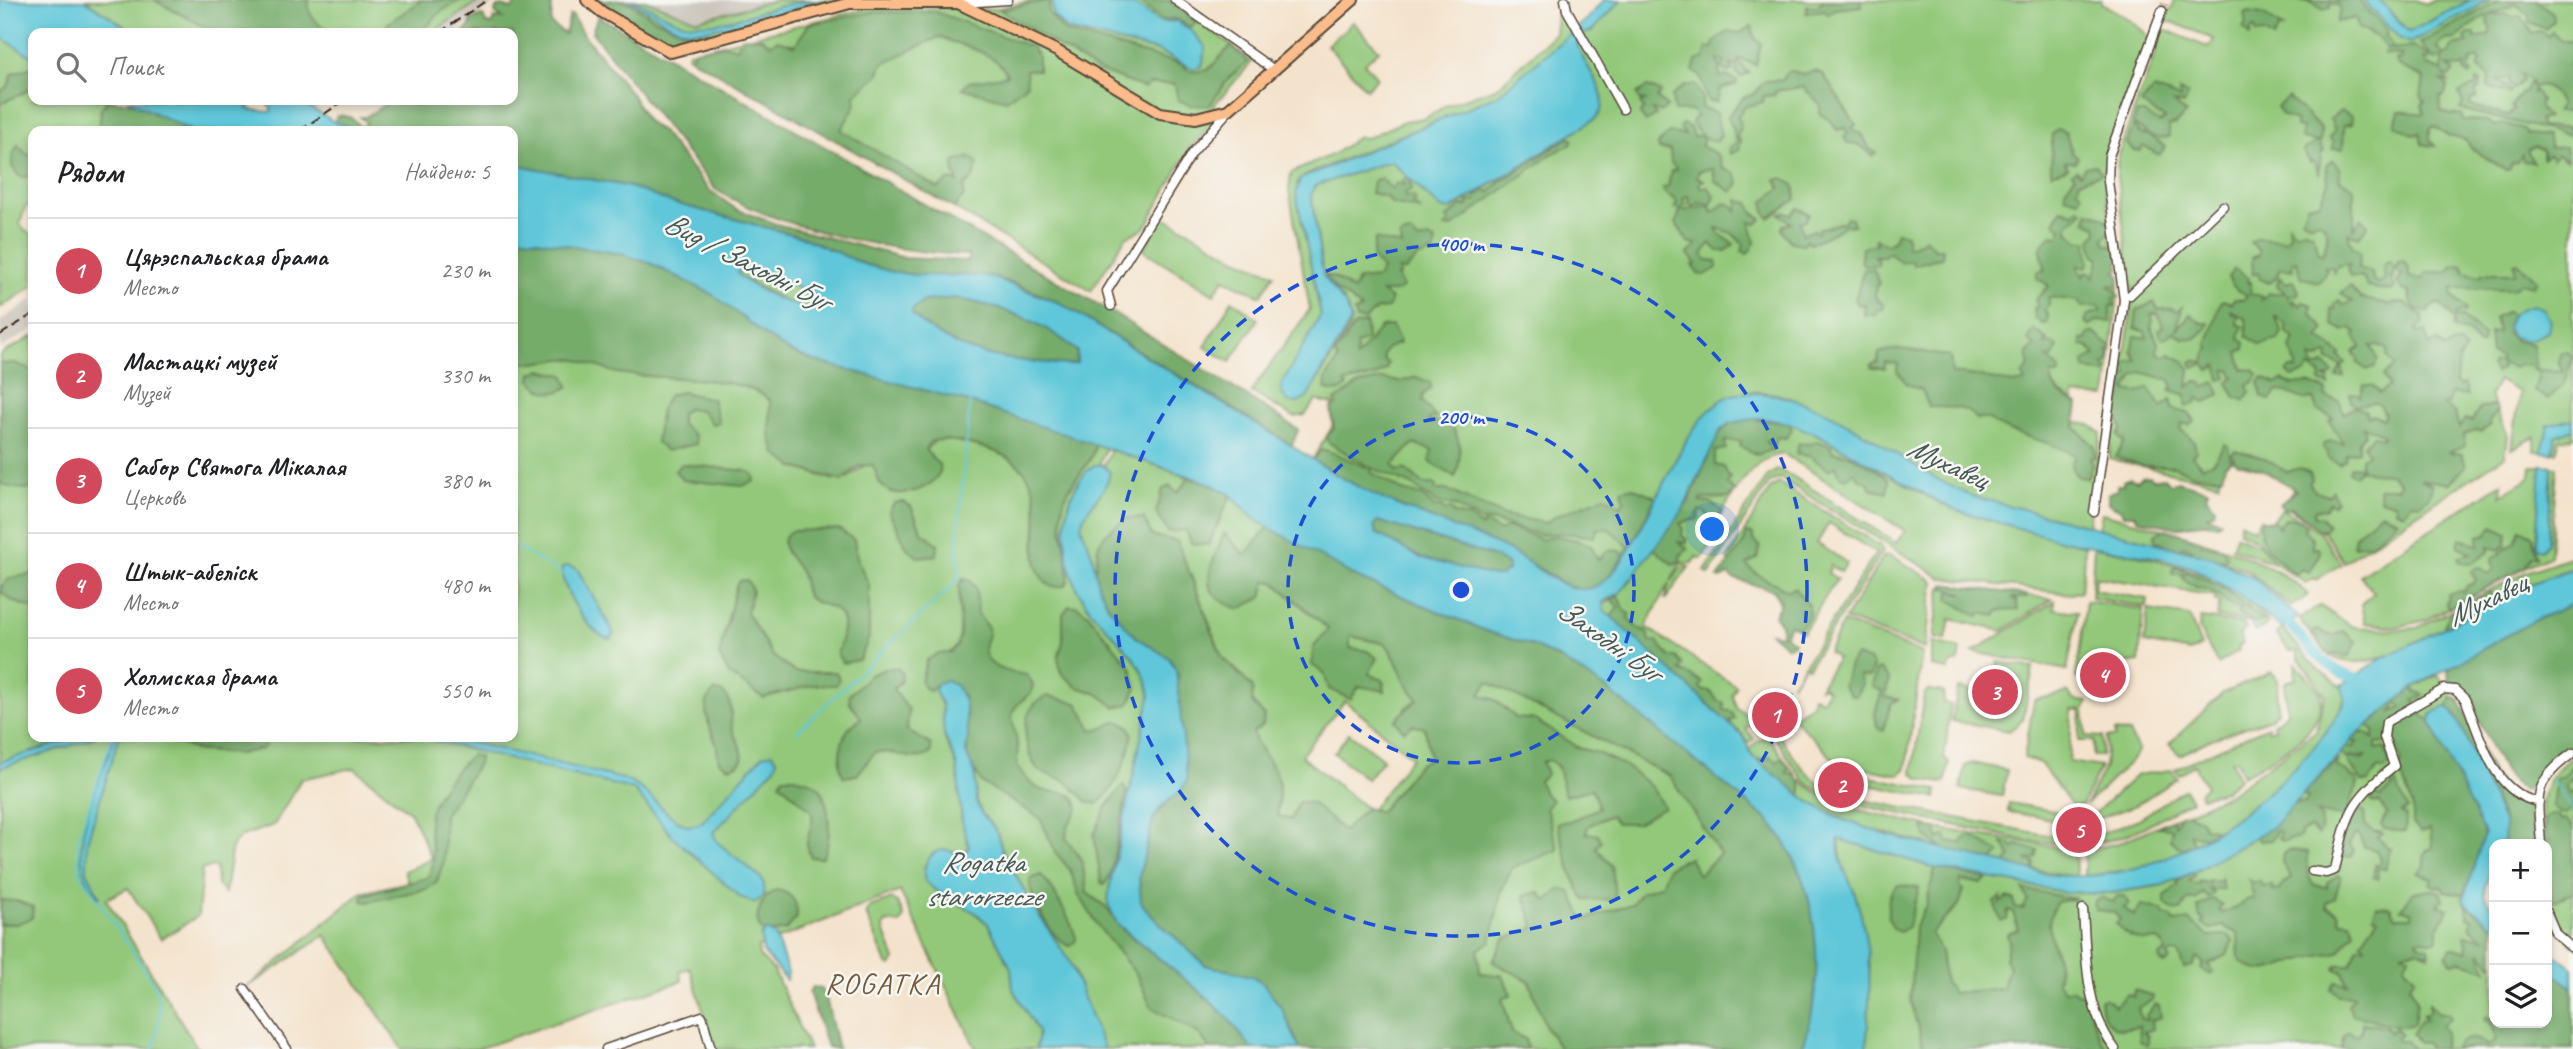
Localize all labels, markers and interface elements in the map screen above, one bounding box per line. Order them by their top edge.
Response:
search box [28,28,518,105]
icon: search [52,48,90,86]
text: Поиск [108,50,163,83]
text: Рядом [56,153,123,191]
text: Найдено: 5 [404,157,490,186]
water label: Bug / Заходні Буг [658,203,842,322]
text: 400 m [1438,231,1486,257]
text: Цярэспальская брама [123,240,328,273]
text: 1 [74,256,84,285]
text: 230 m [441,256,490,285]
text: Место [123,273,177,302]
text: Мастацкі музей [123,345,276,378]
text: 2 [74,361,84,390]
text: 330 m [441,361,490,390]
text: Музей [123,378,171,407]
text: 200 m [1438,404,1486,430]
water label: Мухавец [1902,428,1997,499]
text: Сабор Святога Мікалая [123,450,345,483]
text: 3 [74,466,84,495]
text: 380 m [441,466,490,495]
text: Церковь [123,483,185,512]
your location [1695,512,1729,546]
text: Штык-абеліск [123,555,257,588]
water label: Мухавец [2441,562,2536,635]
text: 4 [74,571,84,600]
text: 480 m [441,571,490,600]
centre of rings [1449,578,1473,602]
text: Место [123,588,177,617]
water label: Заходні Буг [1549,590,1674,693]
pin: 4 [2080,649,2126,701]
text: Холмская брама [123,660,277,693]
pin: 3 [1972,666,2018,718]
text: 5 [74,676,84,705]
text: 550 m [441,676,490,705]
pin: 1 [1752,689,1798,741]
text: Место [123,693,177,722]
pin: 2 [1818,759,1864,811]
pin: 5 [2056,804,2102,856]
map controls [2489,839,2552,1028]
button: + [2489,839,2552,902]
water label: Rogatka starorzecze [925,843,1045,915]
button: − [2489,902,2552,965]
district label: ROGATKA [825,964,941,1002]
button: layers [2489,965,2552,1028]

